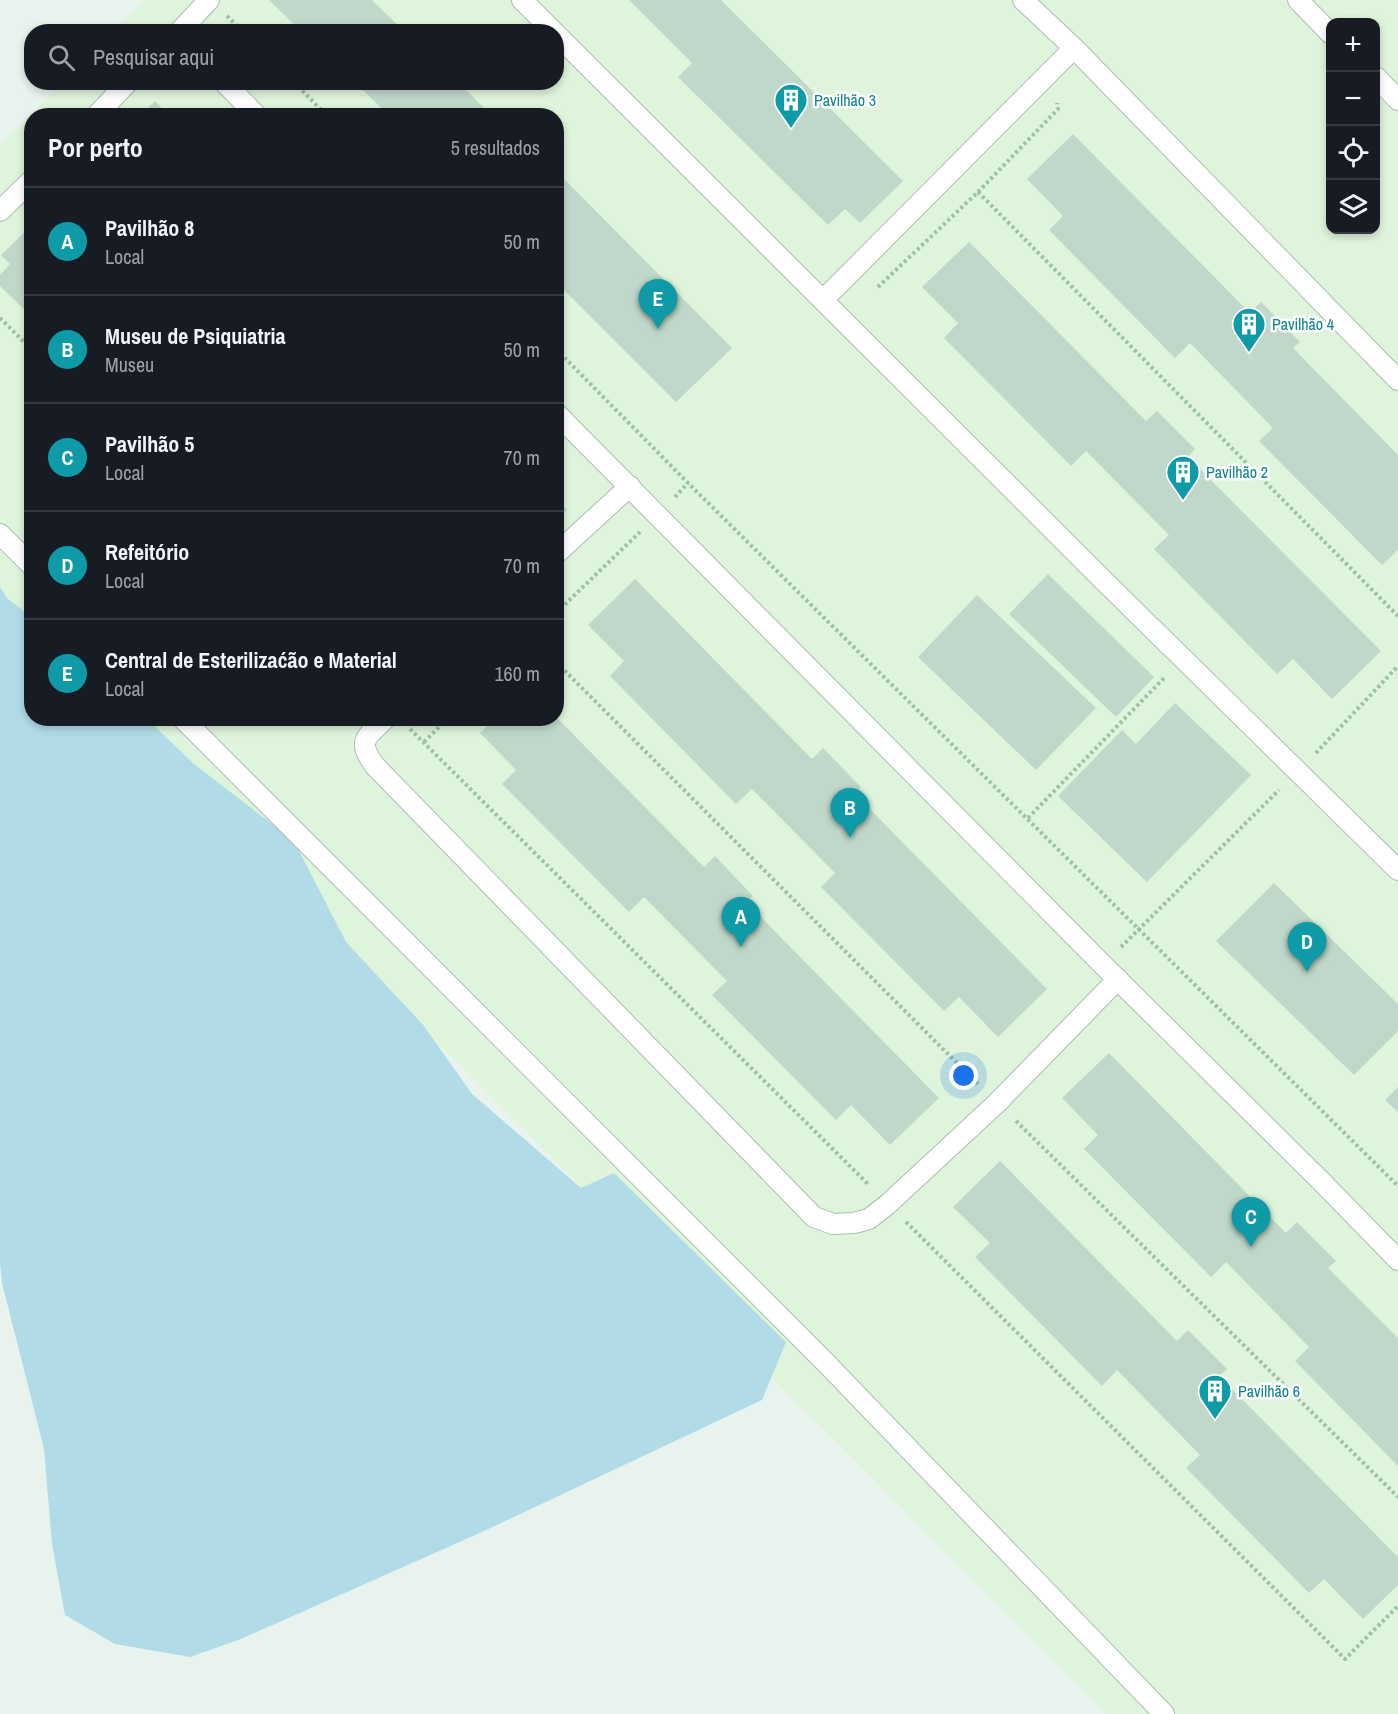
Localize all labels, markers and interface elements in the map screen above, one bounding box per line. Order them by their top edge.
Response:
map controls [1326,18,1380,234]
button: + [1326,18,1380,72]
search box [24,24,564,90]
icon: search [45,41,78,74]
text: Pesquisar aqui [93,42,214,72]
button: − [1326,72,1380,126]
building icon: Pavilhão 3 [773,82,809,129]
place label: Pavilhão 3 [814,89,876,111]
button: locate [1326,126,1380,180]
text: Por perto [48,130,143,165]
text: 5 resultados [451,134,540,161]
button: layers [1326,180,1380,234]
text: Pavilhão 8 [105,213,194,243]
text: A [62,228,73,255]
text: 50 m [504,228,540,255]
text: Local [105,243,144,270]
pin: E [638,280,678,329]
building icon: Pavilhão 4 [1231,306,1267,353]
place label: Pavilhão 4 [1272,313,1334,335]
text: Museu de Psiquiatria [105,321,285,351]
text: B [62,336,73,363]
text: 50 m [504,336,540,363]
text: Museu [105,351,154,378]
text: Pavilhão 5 [105,429,194,459]
text: C [62,444,73,471]
text: 70 m [504,444,540,471]
building icon: Pavilhão 2 [1165,454,1201,501]
text: Local [105,459,144,486]
place label: Pavilhão 2 [1206,461,1268,483]
text: Refeitório [105,537,189,567]
text: D [62,552,73,579]
text: 70 m [504,552,540,579]
text: Local [105,567,144,594]
text: Central de Esterilizaćão e Material [105,645,397,675]
text: E [62,660,73,687]
text: 160 m [494,660,540,687]
text: Local [105,675,144,702]
pin: B [830,788,870,838]
pin: A [722,898,760,947]
pin: D [1288,922,1326,972]
your location [949,1061,978,1090]
pin: C [1232,1198,1270,1247]
building icon: Pavilhão 6 [1197,1373,1233,1420]
place label: Pavilhão 6 [1238,1380,1300,1402]

